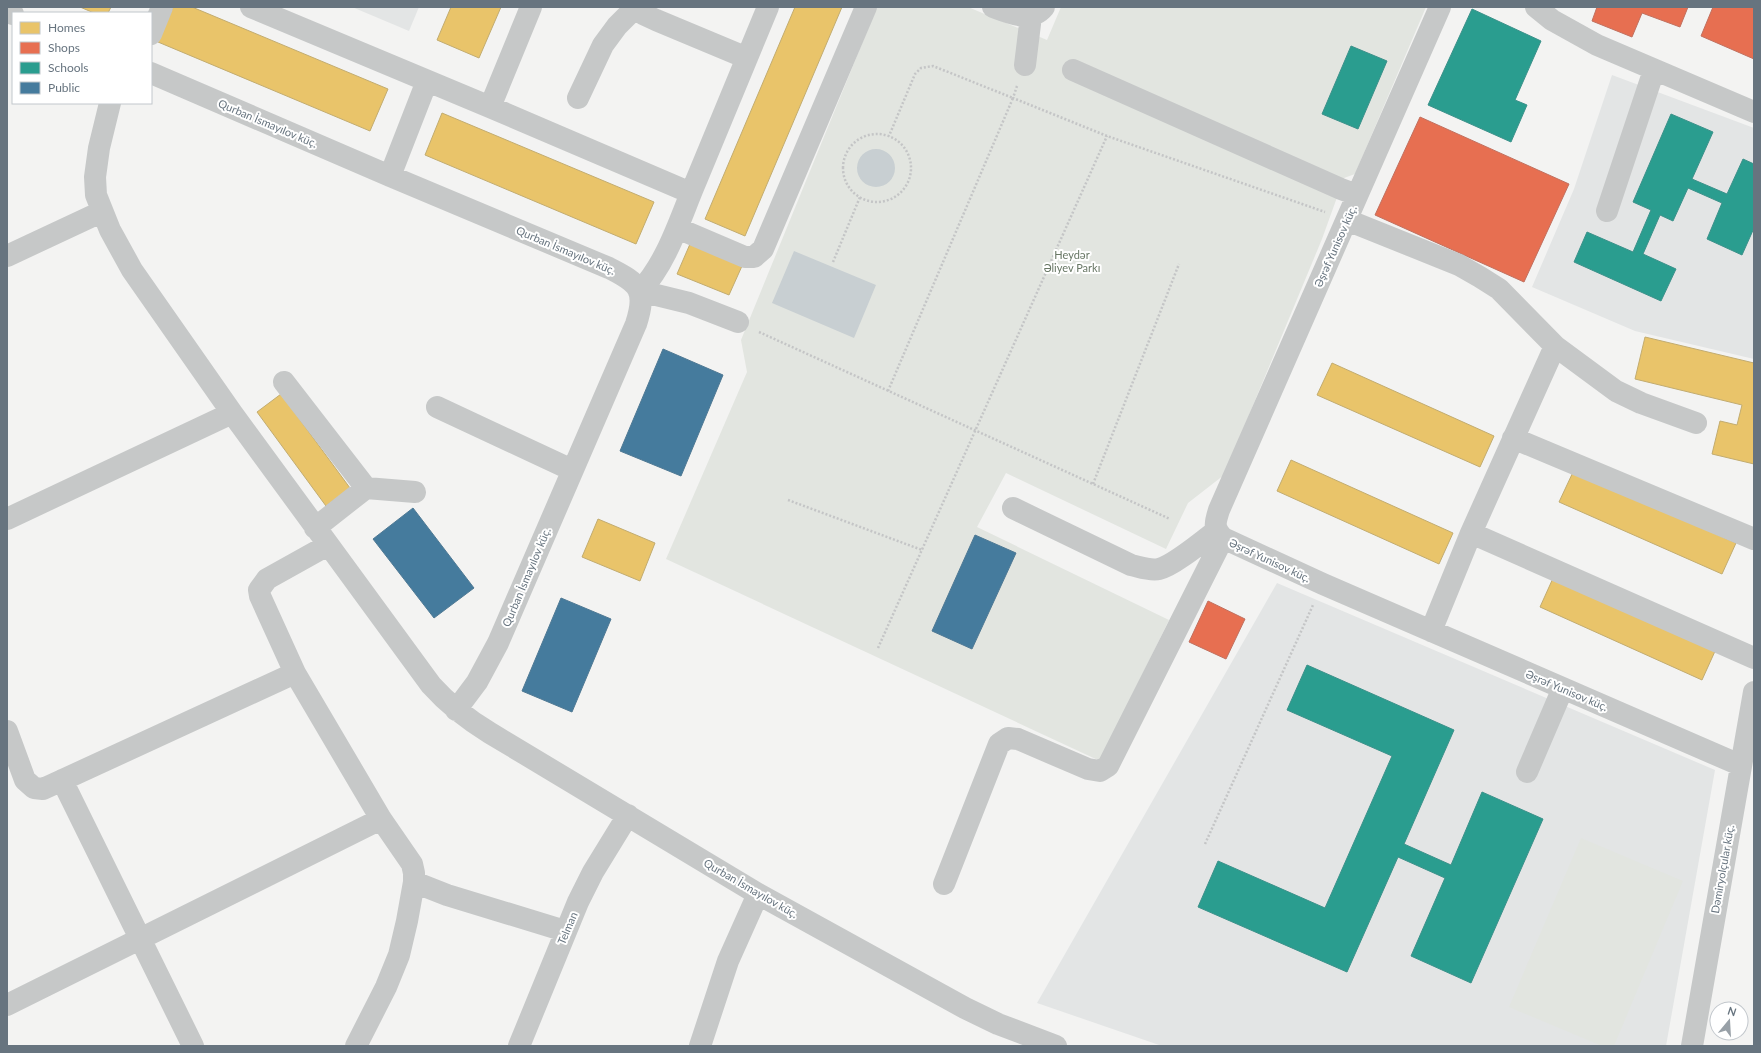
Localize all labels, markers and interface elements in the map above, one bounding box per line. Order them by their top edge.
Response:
legend [12,12,152,104]
text: Homes [48,20,85,35]
text: Shops [48,40,80,55]
text: Schools [48,60,89,75]
text: Public [48,80,80,95]
street label: Qurban İsmayılov küç. [217,96,319,150]
street label: Əşrəf Yunisov küç. [1311,203,1359,289]
street label: Qurban İsmayılov küç. [515,223,617,277]
park label: Heydər Əliyev Parkı [1044,248,1100,274]
street label: Qurban İsmayılov küç. [499,526,553,628]
street label: Əşrəf Yunisov küç. [1227,536,1313,584]
street label: Əşrəf Yunisov küç. [1524,667,1610,713]
street label: Dəmiryolçular küç. [1708,824,1736,914]
street label: Qurban İsmayılov küç. [702,856,800,920]
street label: Telman [554,910,580,946]
north arrow [1709,1001,1749,1041]
text: N [1726,1004,1738,1019]

